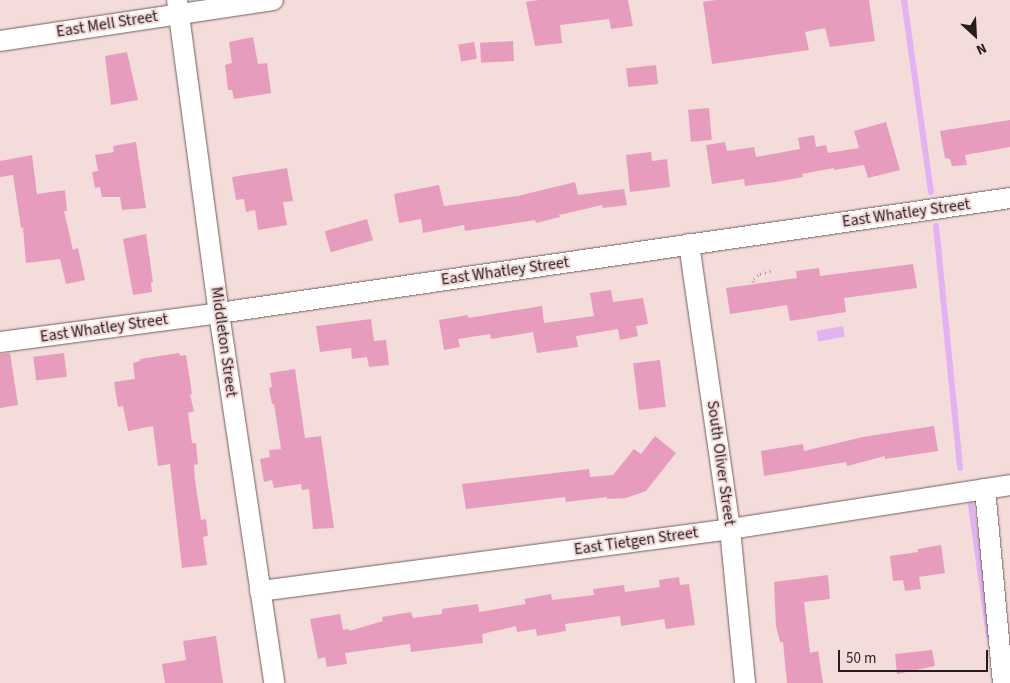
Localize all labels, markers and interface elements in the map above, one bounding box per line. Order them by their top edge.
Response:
street label: East Mell Street [55,7,159,41]
north arrow [950,10,1000,60]
text: N [973,38,990,60]
street label: East Whatley Street [841,195,971,231]
street label: East Whatley Street [440,253,570,289]
street label: Middleton Street [207,286,241,398]
street label: East Whatley Street [39,310,169,346]
street label: South Oliver Street [703,399,739,527]
street label: East Tietgen Street [573,523,699,559]
scale bar [840,640,990,672]
text: 50 m [846,648,876,669]

